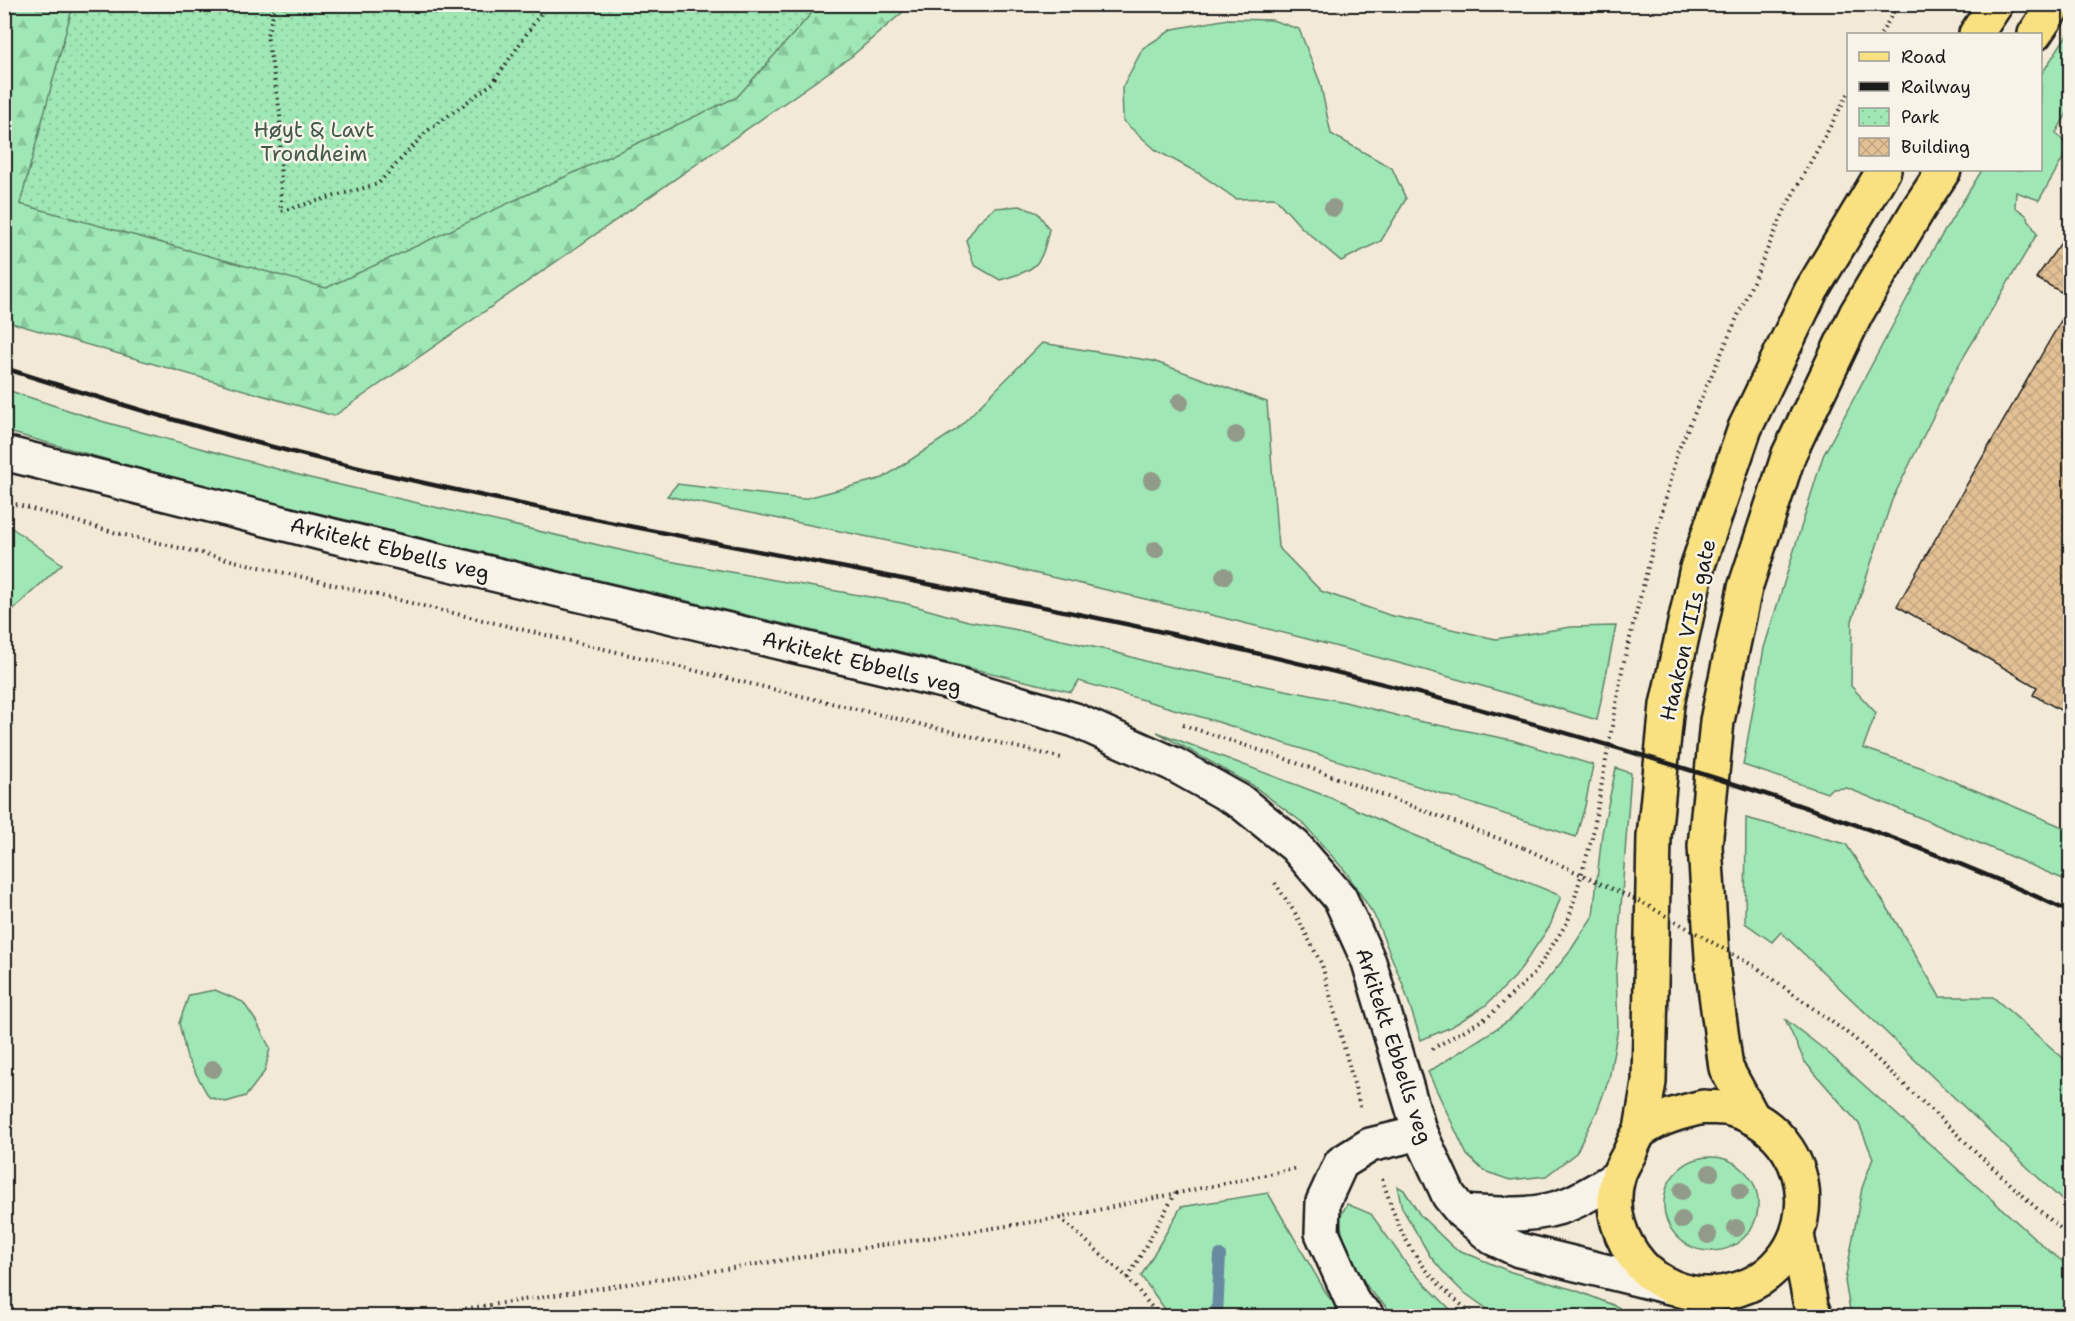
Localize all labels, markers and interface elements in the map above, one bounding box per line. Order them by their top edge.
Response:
legend [1847,33,2042,171]
text: Road [1901,45,1946,69]
text: Railway [1901,75,1971,99]
text: Park [1901,105,1940,129]
park label: Høyt & Lavt Trondheim [254,116,374,168]
text: Building [1901,135,1970,159]
street label: Arkitekt Ebbells veg [287,511,493,587]
street label: Haakon VIIs gate [1653,536,1723,724]
street label: Arkitekt Ebbells veg [759,625,965,701]
street label: Arkitekt Ebbells veg [1349,944,1439,1148]

